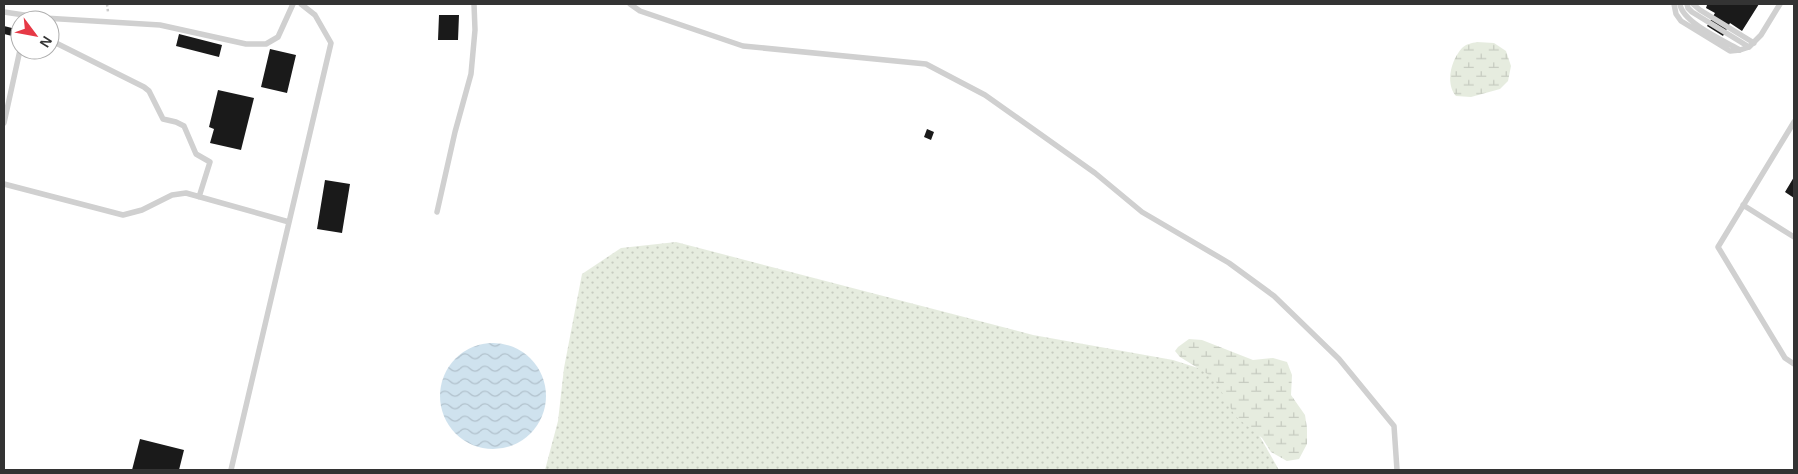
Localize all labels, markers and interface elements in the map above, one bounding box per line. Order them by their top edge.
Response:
north arrow [10,10,60,60]
text: N [37,33,55,50]

